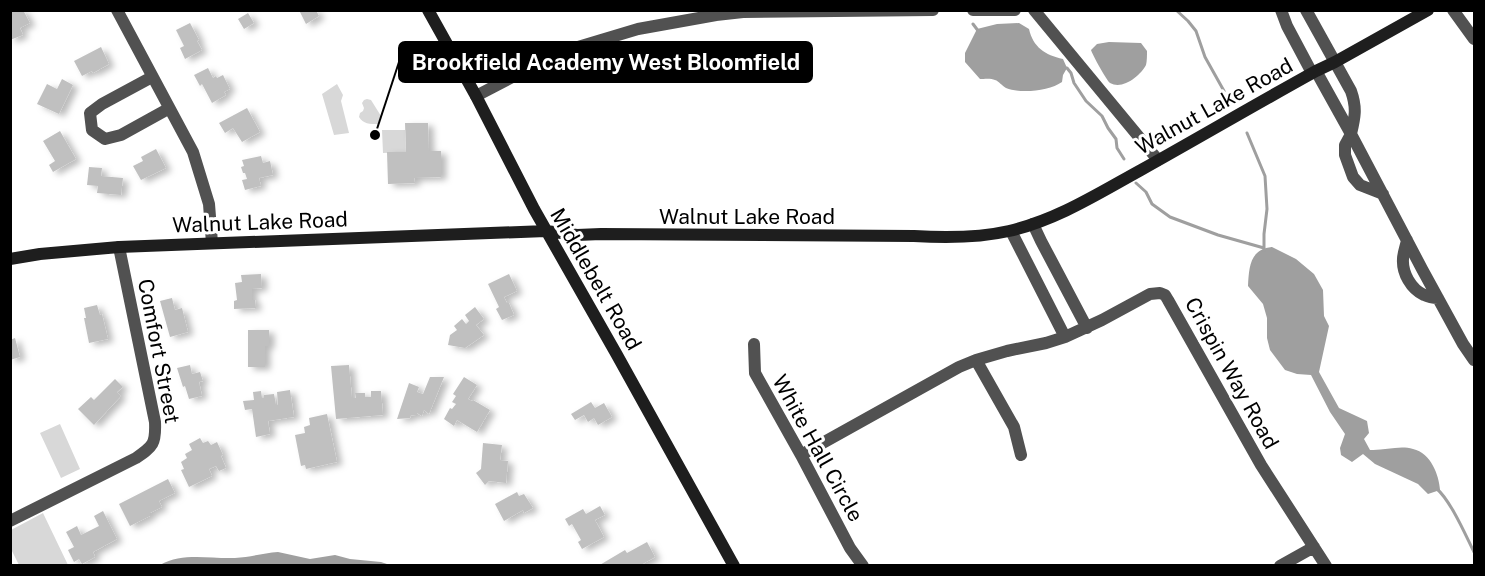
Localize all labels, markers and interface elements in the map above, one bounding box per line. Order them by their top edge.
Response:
callout: Brookfield Academy West Bloomfield [399,42,812,82]
text: Brookfield Academy West Bloomfield [412,49,800,75]
street label: Walnut Lake Road [1131,52,1297,160]
street label: Middlebelt Road [545,204,647,354]
street label: Walnut Lake Road [659,204,835,229]
street label: Walnut Lake Road [172,206,348,238]
street label: Comfort Street [133,277,185,425]
street label: Crispin Way Road [1180,293,1284,453]
street label: White Hall Circle [767,370,869,526]

